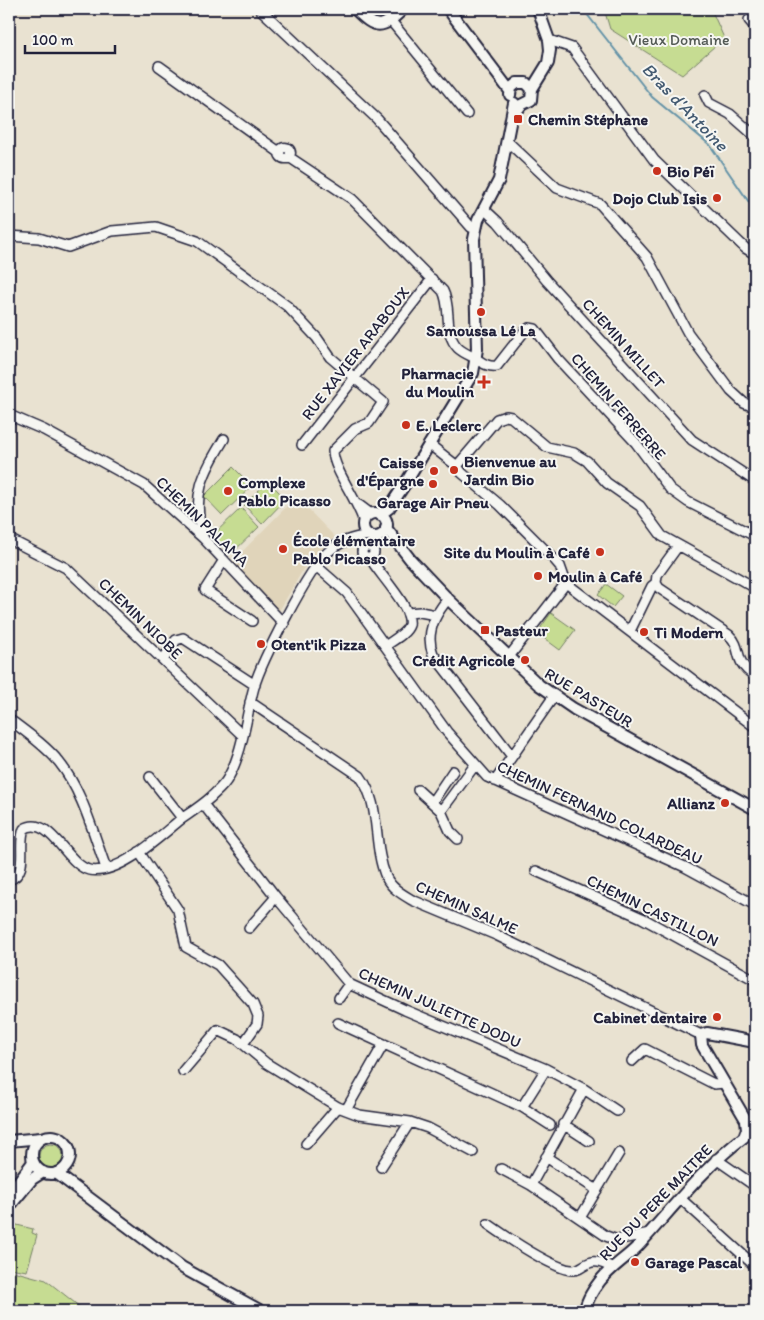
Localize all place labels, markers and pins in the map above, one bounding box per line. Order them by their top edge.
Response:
place label: Chemin Stéphane [528,110,649,130]
marker: Chemin Stéphane [512,113,524,125]
place label: Bio Péï [667,162,715,181]
marker: Bio Péï [651,165,663,177]
place label: Dojo Club Isis [613,189,707,209]
marker: Dojo Club Isis [711,192,723,204]
marker: Samoussa Lé La [475,306,487,318]
place label: Samoussa Lé La [426,321,536,340]
place label: Pharmacie du Moulin [401,364,475,401]
marker: Pharmacie du Moulin [478,376,490,388]
place label: E. Leclerc [416,416,482,435]
marker: E. Leclerc [400,419,412,431]
place label: Bienvenue au Jardin Bio [463,452,557,489]
place label: Caisse d'Épargne [356,453,424,491]
marker: Bienvenue au Jardin Bio [448,464,460,476]
marker: Caisse d'Épargne [428,465,440,477]
place label: Complexe Pablo Picasso [238,473,331,510]
marker: Garage Air Pneu [427,478,439,490]
marker: Complexe Pablo Picasso [222,485,234,497]
place label: Garage Air Pneu [377,493,489,513]
place label: École élémentaire Pablo Picasso [293,531,416,568]
marker: École élémentaire Pablo Picasso [277,543,289,555]
place label: Site du Moulin à Café [444,543,590,562]
marker: Site du Moulin à Café [594,546,606,558]
place label: Moulin à Café [548,567,643,586]
marker: Moulin à Café [532,570,544,582]
place label: Pasteur [495,621,549,640]
place label: Ti Modern [653,623,724,642]
marker: Pasteur [479,624,491,636]
marker: Ti Modern [638,626,650,638]
place label: Otent'ik Pizza [271,635,367,654]
marker: Otent'ik Pizza [255,638,267,650]
place label: Crédit Agricole [412,651,515,671]
marker: Crédit Agricole [519,654,531,666]
place label: Allianz [666,794,716,813]
marker: Allianz [719,797,731,809]
place label: Cabinet dentaire [593,1008,707,1027]
marker: Cabinet dentaire [711,1011,723,1023]
place label: Garage Pascal [645,1253,743,1273]
marker: Garage Pascal [629,1256,641,1268]

